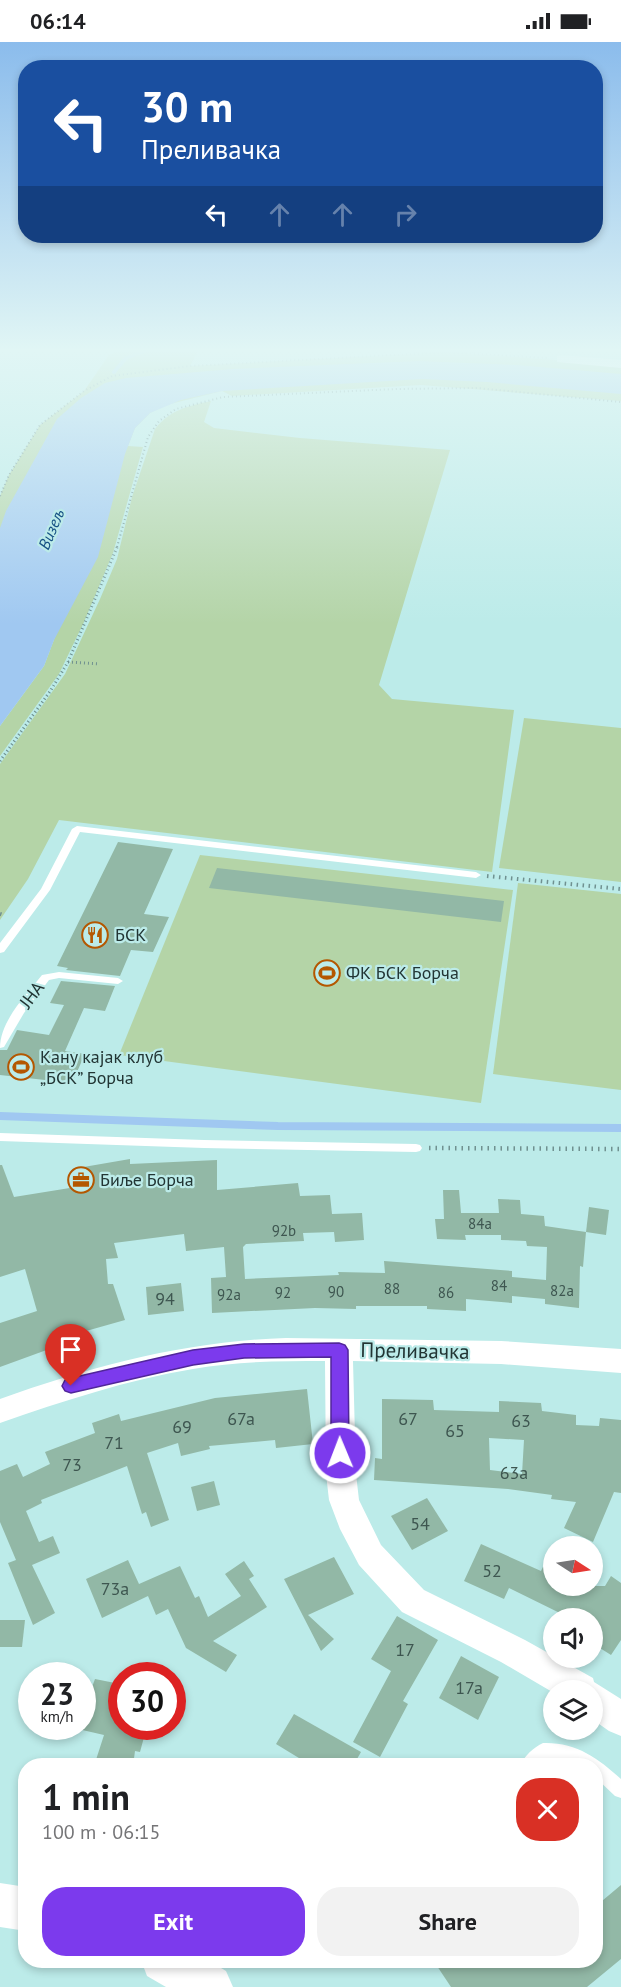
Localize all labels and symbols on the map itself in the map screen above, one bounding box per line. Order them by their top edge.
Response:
water label: Визељ [34,506,68,552]
restaurant icon: БСК [80,920,110,950]
place label: БСК [115,923,146,946]
sports icon: ФК БСК Борча [312,958,342,988]
place label: ФК БСК Борча [346,961,459,984]
street label: ЈНА [13,976,49,1014]
place label: Кану кајак клуб „БСК” Борча [40,1045,163,1089]
sports icon: Кану кајак клуб „БСК” Борча [6,1052,36,1082]
office icon: Биље Борча [66,1165,96,1195]
place label: Биље Борча [100,1168,194,1191]
house number: 84a [468,1214,492,1233]
house number: 92b [272,1221,296,1240]
house number: 84 [491,1276,507,1295]
house number: 88 [384,1279,400,1298]
house number: 82a [550,1281,574,1300]
house number: 90 [328,1282,344,1301]
house number: 92 [275,1283,291,1302]
house number: 86 [438,1283,454,1302]
house number: 92a [217,1285,241,1304]
house number: 94 [155,1287,175,1310]
pin [45,1324,96,1386]
street label: Преливачка [360,1336,470,1365]
house number: 67a [227,1407,255,1430]
house number: 67 [398,1407,418,1430]
house number: 63 [511,1409,531,1432]
house number: 69 [172,1415,192,1438]
house number: 65 [445,1419,465,1442]
position arrow [308,1421,372,1485]
house number: 71 [104,1431,124,1454]
house number: 73 [62,1453,82,1476]
house number: 63a [500,1461,528,1484]
house number: 54 [410,1512,430,1535]
north arrow [543,1536,603,1596]
house number: 52 [482,1559,502,1582]
house number: 73a [101,1577,129,1600]
house number: 17 [395,1638,415,1661]
speed limit sign: 30 [108,1662,186,1740]
house number: 17a [455,1676,483,1699]

